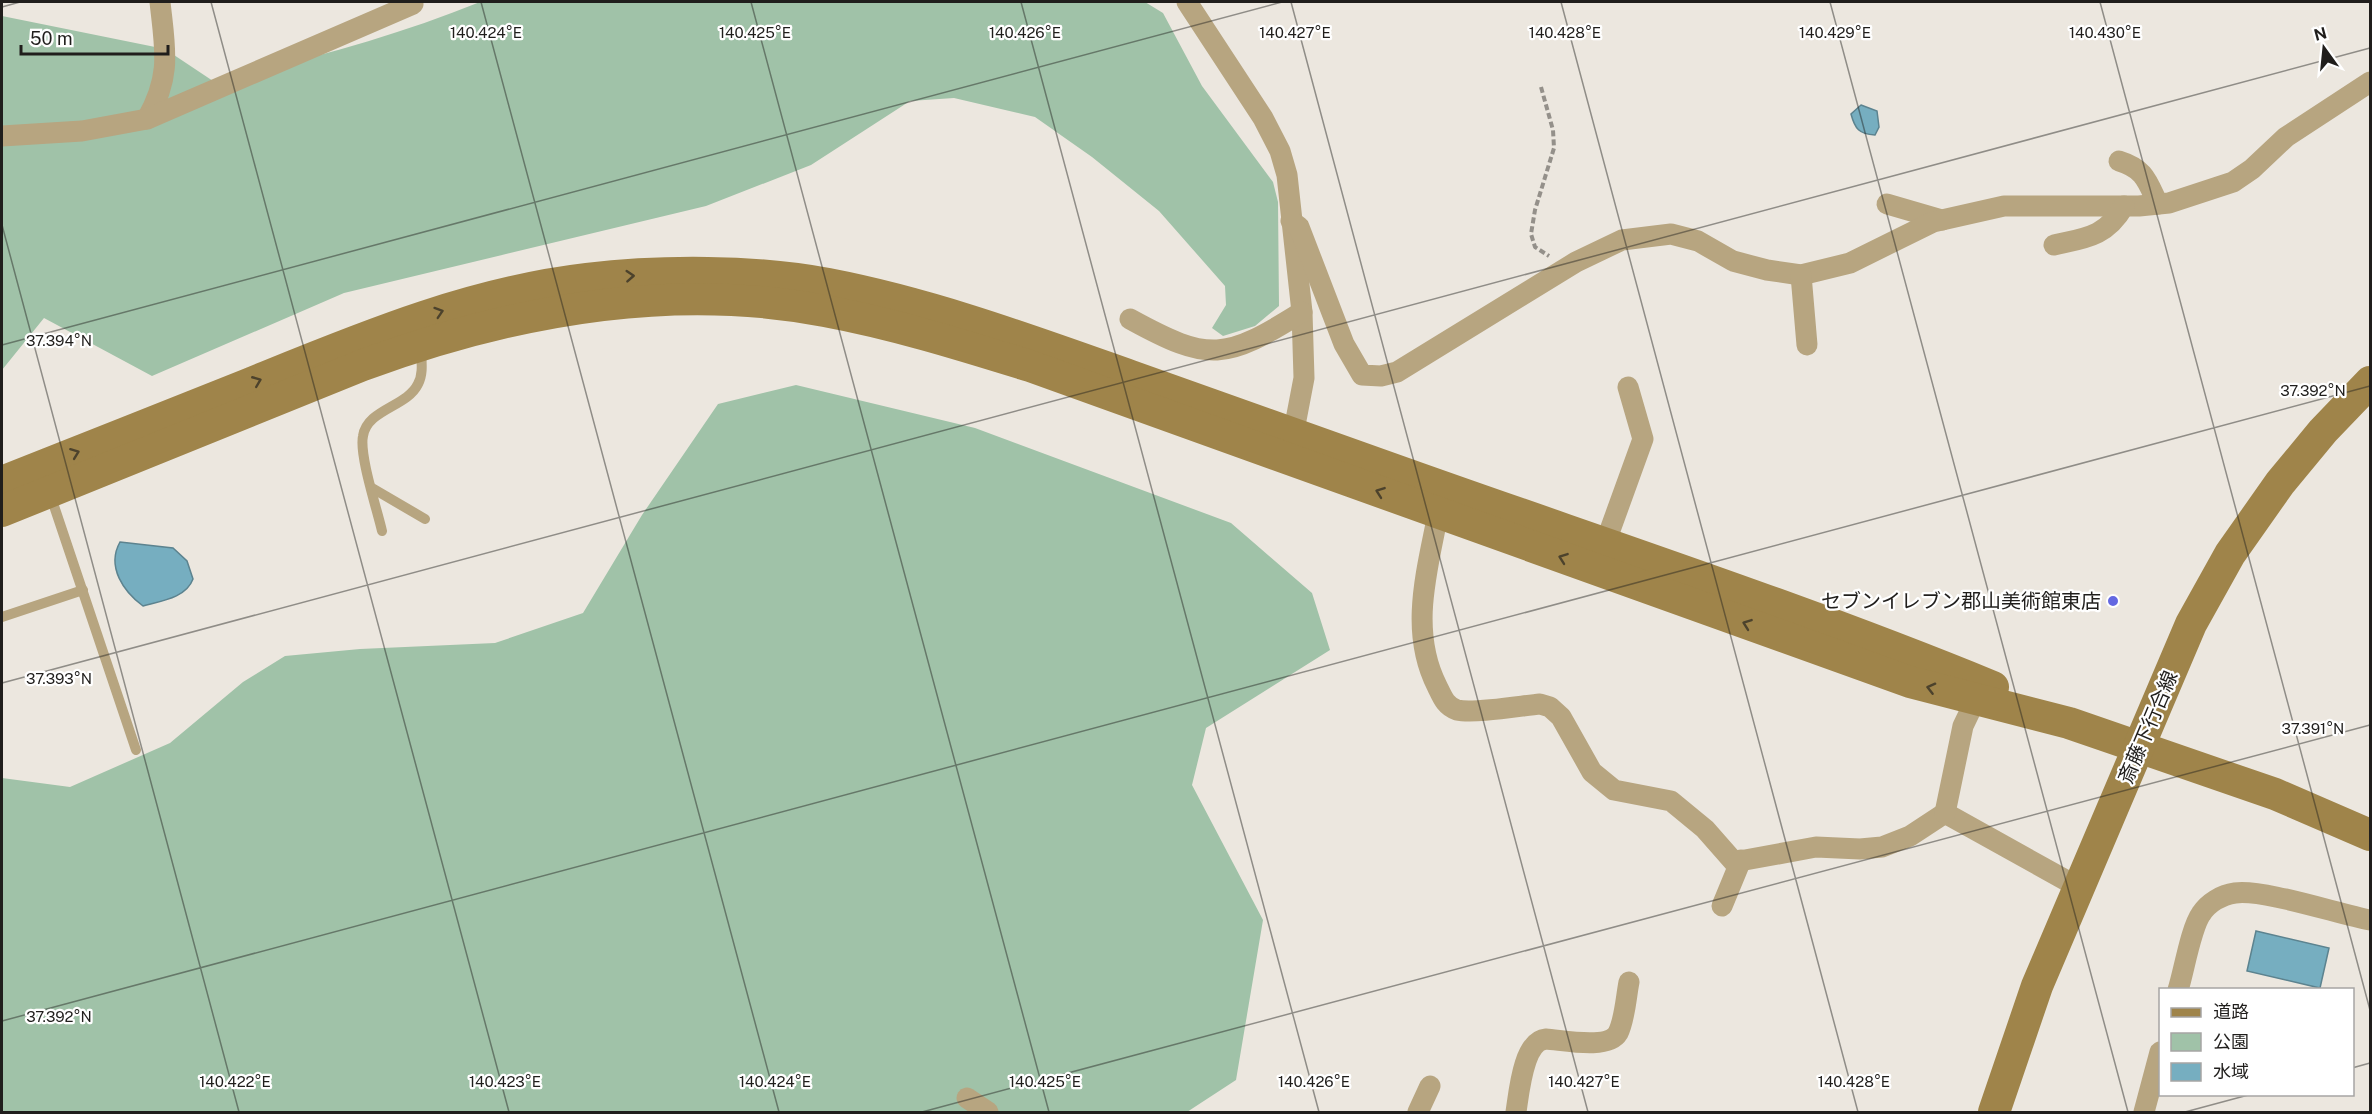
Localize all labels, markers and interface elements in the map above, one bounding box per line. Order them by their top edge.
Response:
scale bar [21,18,168,56]
north arrow [2294,18,2354,78]
text: N [2312,23,2329,45]
text: 140.424°E [450,24,522,41]
text: 140.425°E [719,24,791,41]
text: 140.426°E [989,24,1061,41]
text: 140.427°E [1259,24,1331,41]
text: 140.428°E [1529,24,1601,41]
text: 140.429°E [1799,24,1871,41]
text: 140.430°E [2069,24,2141,41]
text: 50 m [30,28,73,49]
one-way arrow [625,269,634,282]
one-way arrow [433,306,444,319]
text: 37.394°N [26,332,92,349]
one-way arrow [250,376,261,388]
text: 37.392°N [2280,382,2346,399]
one-way arrow [69,448,80,460]
one-way arrow [1375,487,1386,499]
one-way arrow [1558,553,1569,566]
place label: セブンイレブン郡山美術館東店 [1821,589,2101,613]
marker: セブンイレブン郡山美術館東店 [2106,594,2120,608]
one-way arrow [1742,619,1753,631]
street label: 斎藤下行合線 [2114,667,2182,787]
text: 37.393°N [26,670,92,687]
one-way arrow [1926,682,1936,695]
text: 37.391°N [2282,720,2344,737]
legend [2159,988,2354,1096]
text: 道路 [2213,1001,2249,1022]
text: 37.392°N [26,1008,92,1025]
text: 公園 [2213,1031,2249,1052]
text: 水域 [2213,1061,2249,1082]
text: 140.422°E [199,1073,271,1090]
text: 140.423°E [469,1073,541,1090]
text: 140.424°E [739,1073,811,1090]
text: 140.425°E [1009,1073,1081,1090]
text: 140.426°E [1278,1073,1350,1090]
text: 140.427°E [1548,1073,1620,1090]
text: 140.428°E [1818,1073,1890,1090]

